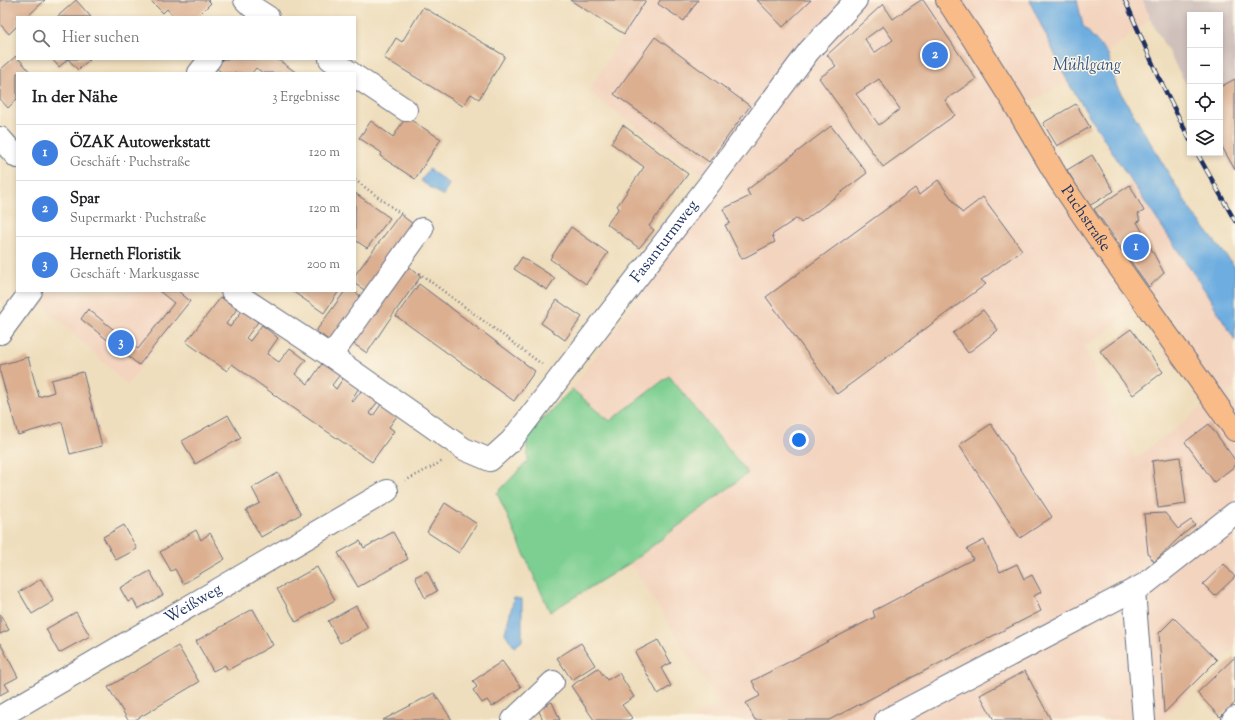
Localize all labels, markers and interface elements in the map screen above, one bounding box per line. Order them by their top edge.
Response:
map controls [1187,12,1223,156]
button: + [1187,12,1223,48]
search box [16,16,356,60]
icon: search [30,27,52,49]
text: Hier suchen [62,28,140,49]
pin: 2 [922,40,948,70]
button: − [1187,48,1223,84]
water label: Mühlgang [1053,54,1122,78]
button: locate [1187,84,1223,120]
text: In der Nähe [32,86,118,110]
text: 3 Ergebnisse [272,89,340,107]
button: layers [1187,120,1223,156]
text: ÖZAK Autowerkstatt [70,133,210,154]
text: 1 [43,144,47,162]
text: 120 m [309,144,340,162]
text: Geschäft · Puchstraße [70,154,190,172]
street label: Puchstraße [1055,181,1116,257]
text: Spar [70,189,100,210]
street label: Fasanturmweg [625,195,704,288]
text: 2 [42,200,48,218]
text: 120 m [309,200,340,218]
text: Supermarkt · Puchstraße [70,210,206,228]
pin: 1 [1123,232,1149,262]
text: Herneth Floristik [70,245,181,266]
text: 3 [42,256,48,274]
text: 200 m [307,256,340,274]
text: Geschäft · Markusgasse [70,266,200,284]
pin: 3 [108,328,134,358]
your location [789,430,809,450]
street label: Weißweg [160,578,227,630]

